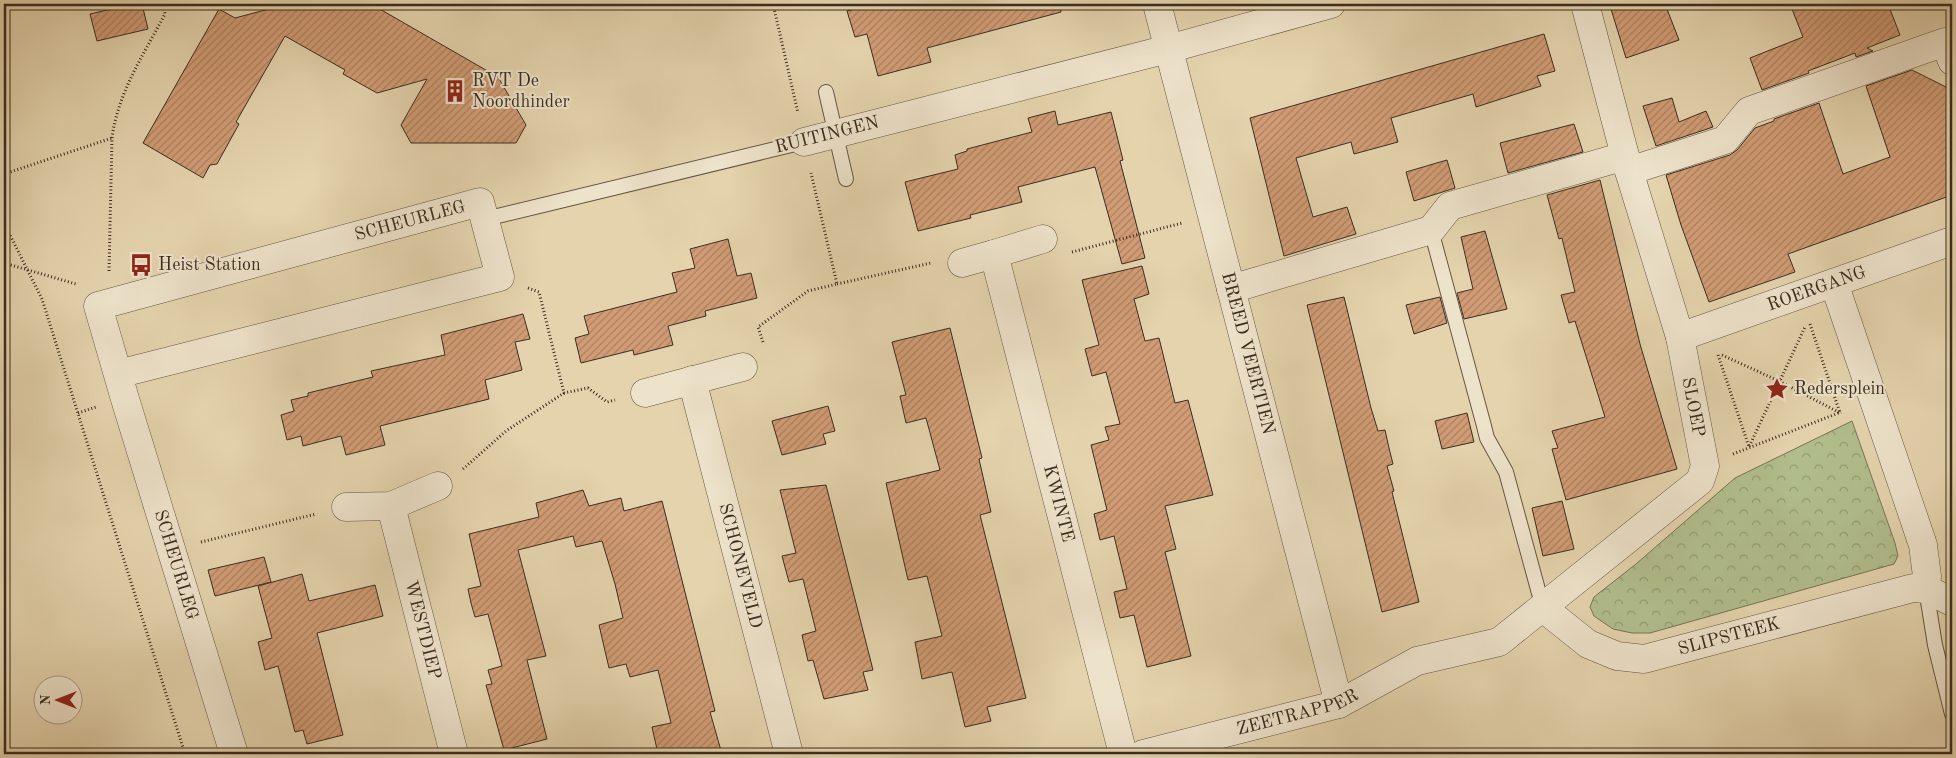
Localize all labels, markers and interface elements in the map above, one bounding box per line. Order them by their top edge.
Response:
place label: RVT De Noordhinder [472,72,571,111]
building icon: RVT De Noordhinder [442,78,468,104]
street label: RUITINGEN [773,113,881,157]
street label: SCHEURLEG [353,198,468,244]
bus stop icon: Heist Station [128,252,154,278]
place label: Heist Station [158,256,261,274]
street label: ROERGANG [1765,263,1869,315]
street label: BREED VEERTIEN [1218,270,1278,437]
street label: SLOEP [1678,376,1708,438]
place icon: Redersplein [1764,376,1790,402]
place label: Redersplein [1794,380,1885,398]
street label: KWINTE [1040,463,1077,544]
street label: SCHONEVELD [715,501,765,630]
street label: SCHEURLEG [151,508,201,622]
street label: WESTDIEP [401,579,444,681]
street label: SLIPSTEEK [1676,614,1782,659]
north arrow [32,676,82,726]
street label: ZEETRAPPER [1235,686,1362,739]
text: N [39,694,53,705]

